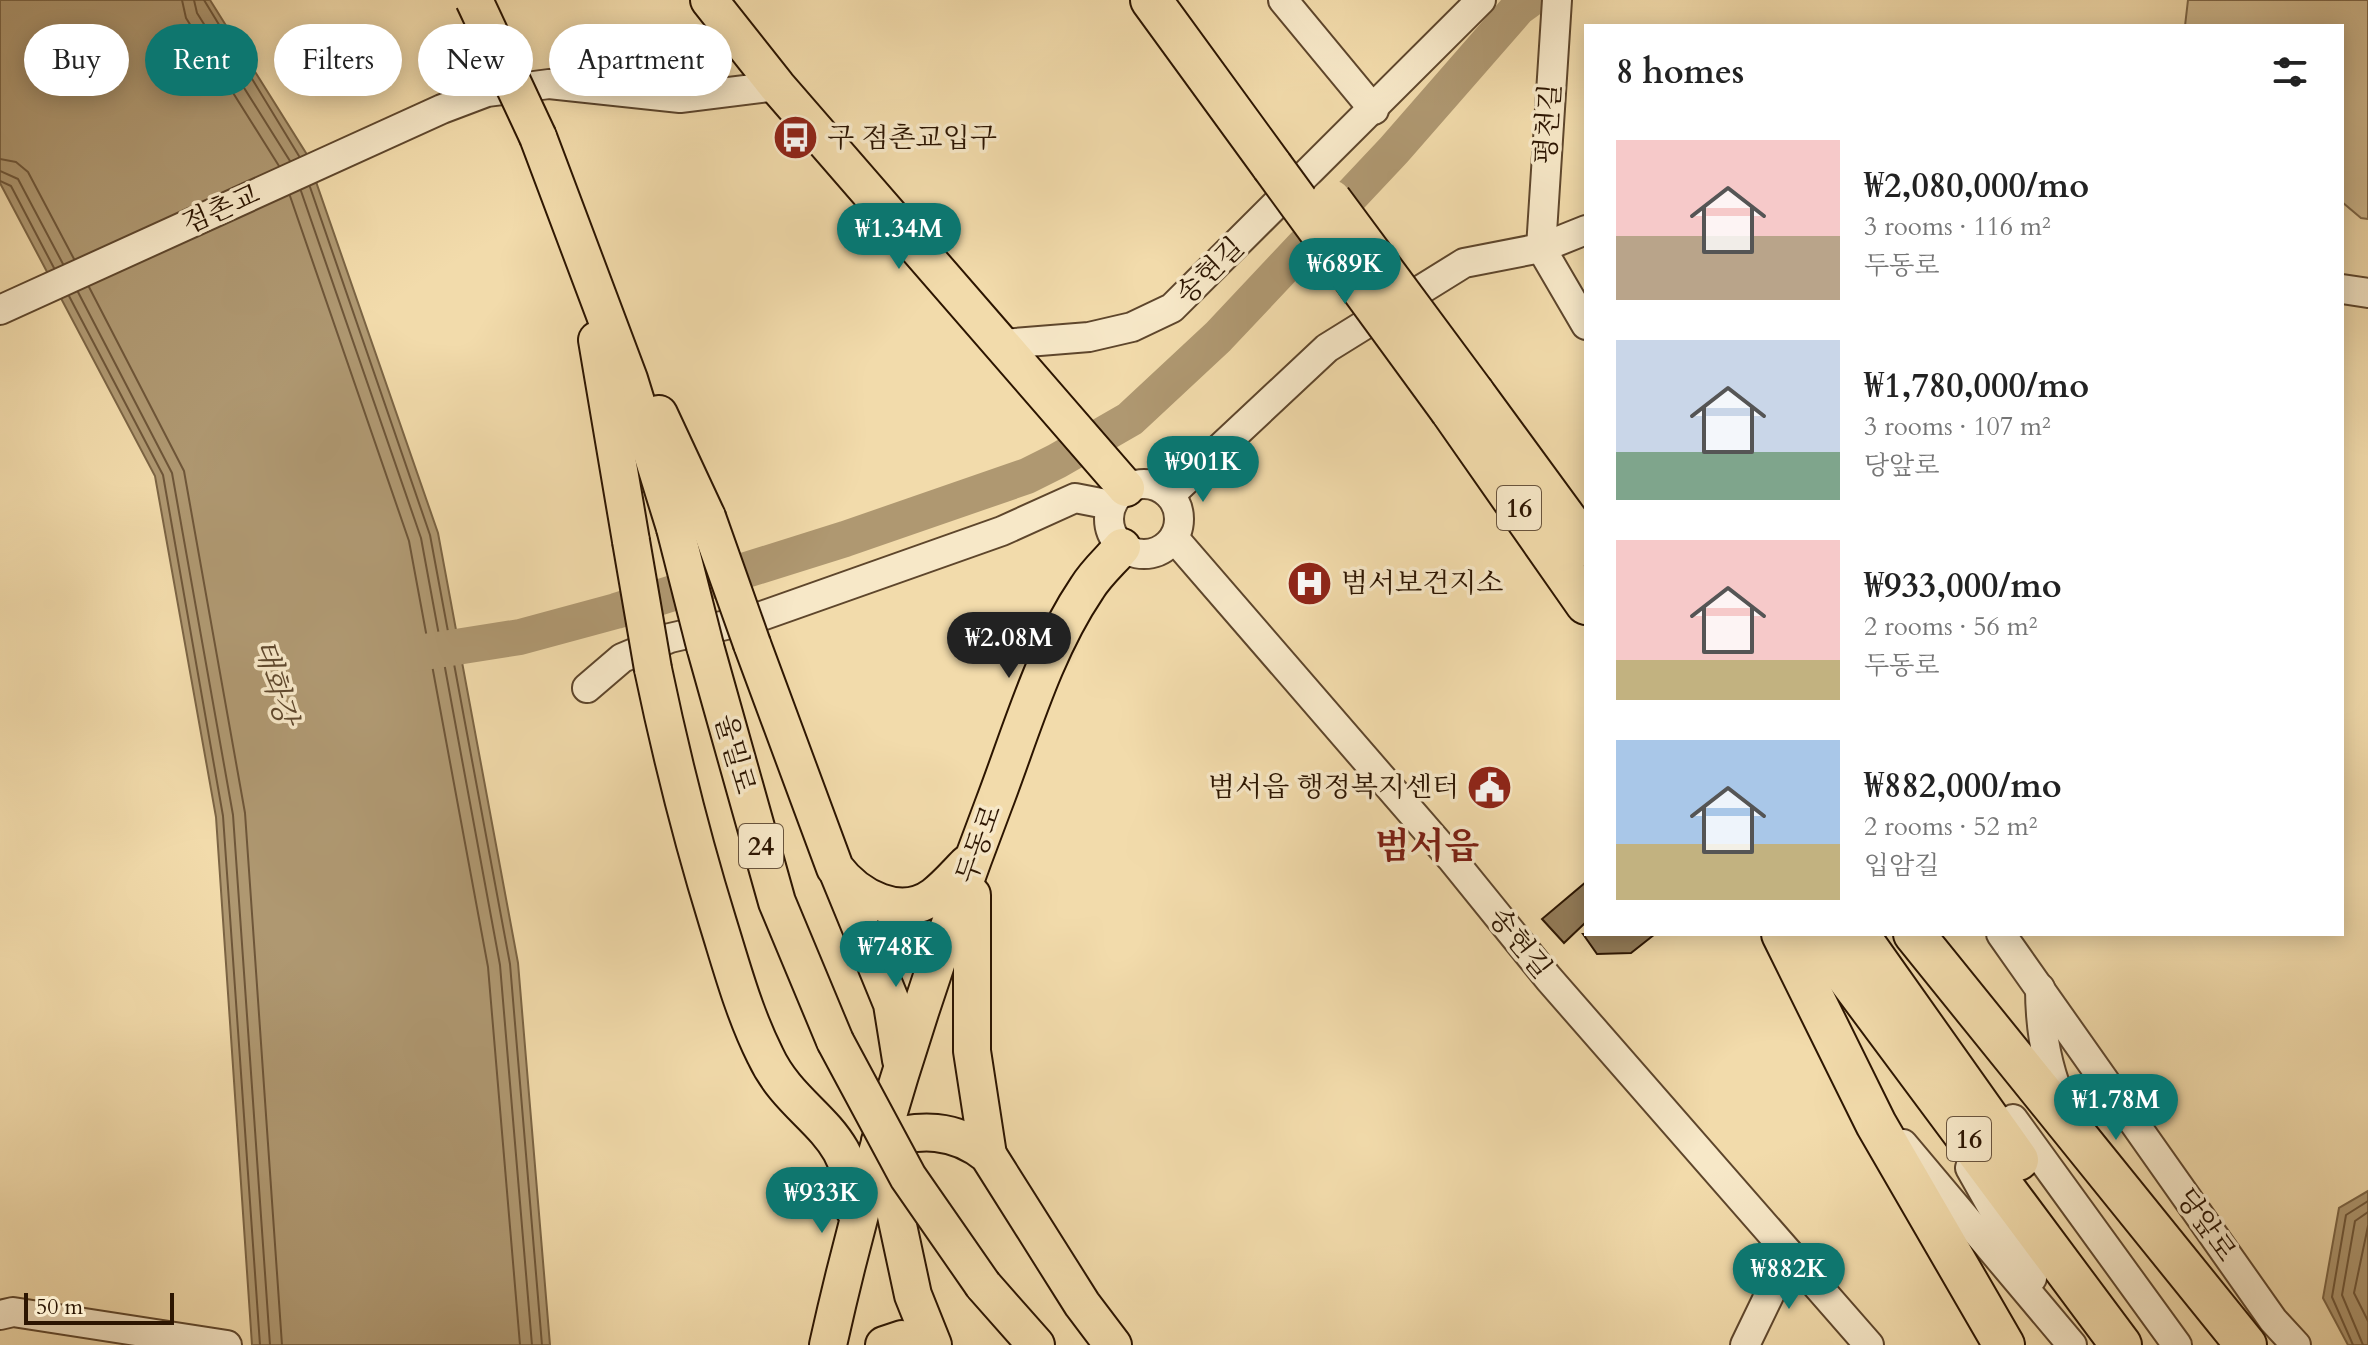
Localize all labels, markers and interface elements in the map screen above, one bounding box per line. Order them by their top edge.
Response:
chip: Buy [24,24,129,96]
chip: Rent [145,24,258,96]
chip: Filters [274,24,402,96]
chip: New [418,24,533,96]
chip: Apartment [549,24,732,96]
text: 8 homes [1616,49,1744,95]
icon: filters [2268,50,2312,94]
street label: 평천길 [1526,82,1570,166]
bus stop icon: 구 점촌교입구 [772,114,820,162]
place label: 구 점촌교입구 [827,119,997,157]
text: ₩2,080,000/mo [1864,163,2089,209]
icon: home [1680,172,1776,268]
street label: 점촌교 [176,175,266,243]
pin: ₩1.34M [834,203,964,271]
text: 3 rooms · 116 m² [1864,209,2051,244]
text: ₩1.34M [855,211,943,246]
street label: 송현길 [1168,229,1252,313]
pin: ₩689K [1289,238,1401,306]
text: ₩689K [1307,246,1383,281]
text: 두동로 [1864,248,1939,283]
text: ₩1,780,000/mo [1864,363,2089,409]
icon: home [1680,372,1776,468]
text: 3 rooms · 107 m² [1864,409,2051,444]
pin: ₩901K [1147,436,1259,504]
text: ₩901K [1165,444,1241,479]
text: 당앞로 [1864,448,1939,483]
road number: 16 [1497,486,1541,530]
hospital icon: 범서보건지소 [1286,559,1334,607]
text: ₩933,000/mo [1864,563,2062,609]
place label: 범서보건지소 [1341,564,1503,602]
icon: home [1680,572,1776,668]
text: 2 rooms · 56 m² [1864,609,2037,644]
pin: ₩2.08M [944,612,1074,680]
text: ₩2.08M [965,620,1053,655]
water label: 태화강 [243,635,308,733]
text: 두동로 [1864,648,1939,683]
street label: 울밀로 [706,710,764,798]
public building icon: 범서읍 행정복지센터 [1466,763,1514,811]
text: ₩882,000/mo [1864,763,2062,809]
place label: 범서읍 행정복지센터 [1208,768,1459,806]
icon: home [1680,772,1776,868]
street label: 두동로 [947,799,1011,889]
text: 2 rooms · 52 m² [1864,809,2037,844]
district label: 범서읍 [1375,822,1479,871]
road number: 24 [739,824,783,868]
text: 입암길 [1864,848,1939,883]
street label: 송현길 [1480,900,1560,986]
pin: ₩748K [840,921,952,989]
text: ₩748K [858,929,934,964]
pin: ₩1.78M [2051,1074,2181,1142]
text: ₩1.78M [2072,1082,2160,1117]
road number: 16 [1947,1117,1991,1161]
pin: ₩933K [766,1167,878,1235]
text: ₩933K [784,1175,860,1210]
street label: 당앞로 [2167,1181,2245,1269]
pin: ₩882K [1733,1243,1845,1311]
text: ₩882K [1751,1251,1827,1286]
scale bar [24,1289,174,1325]
text: 50 m [36,1292,83,1322]

